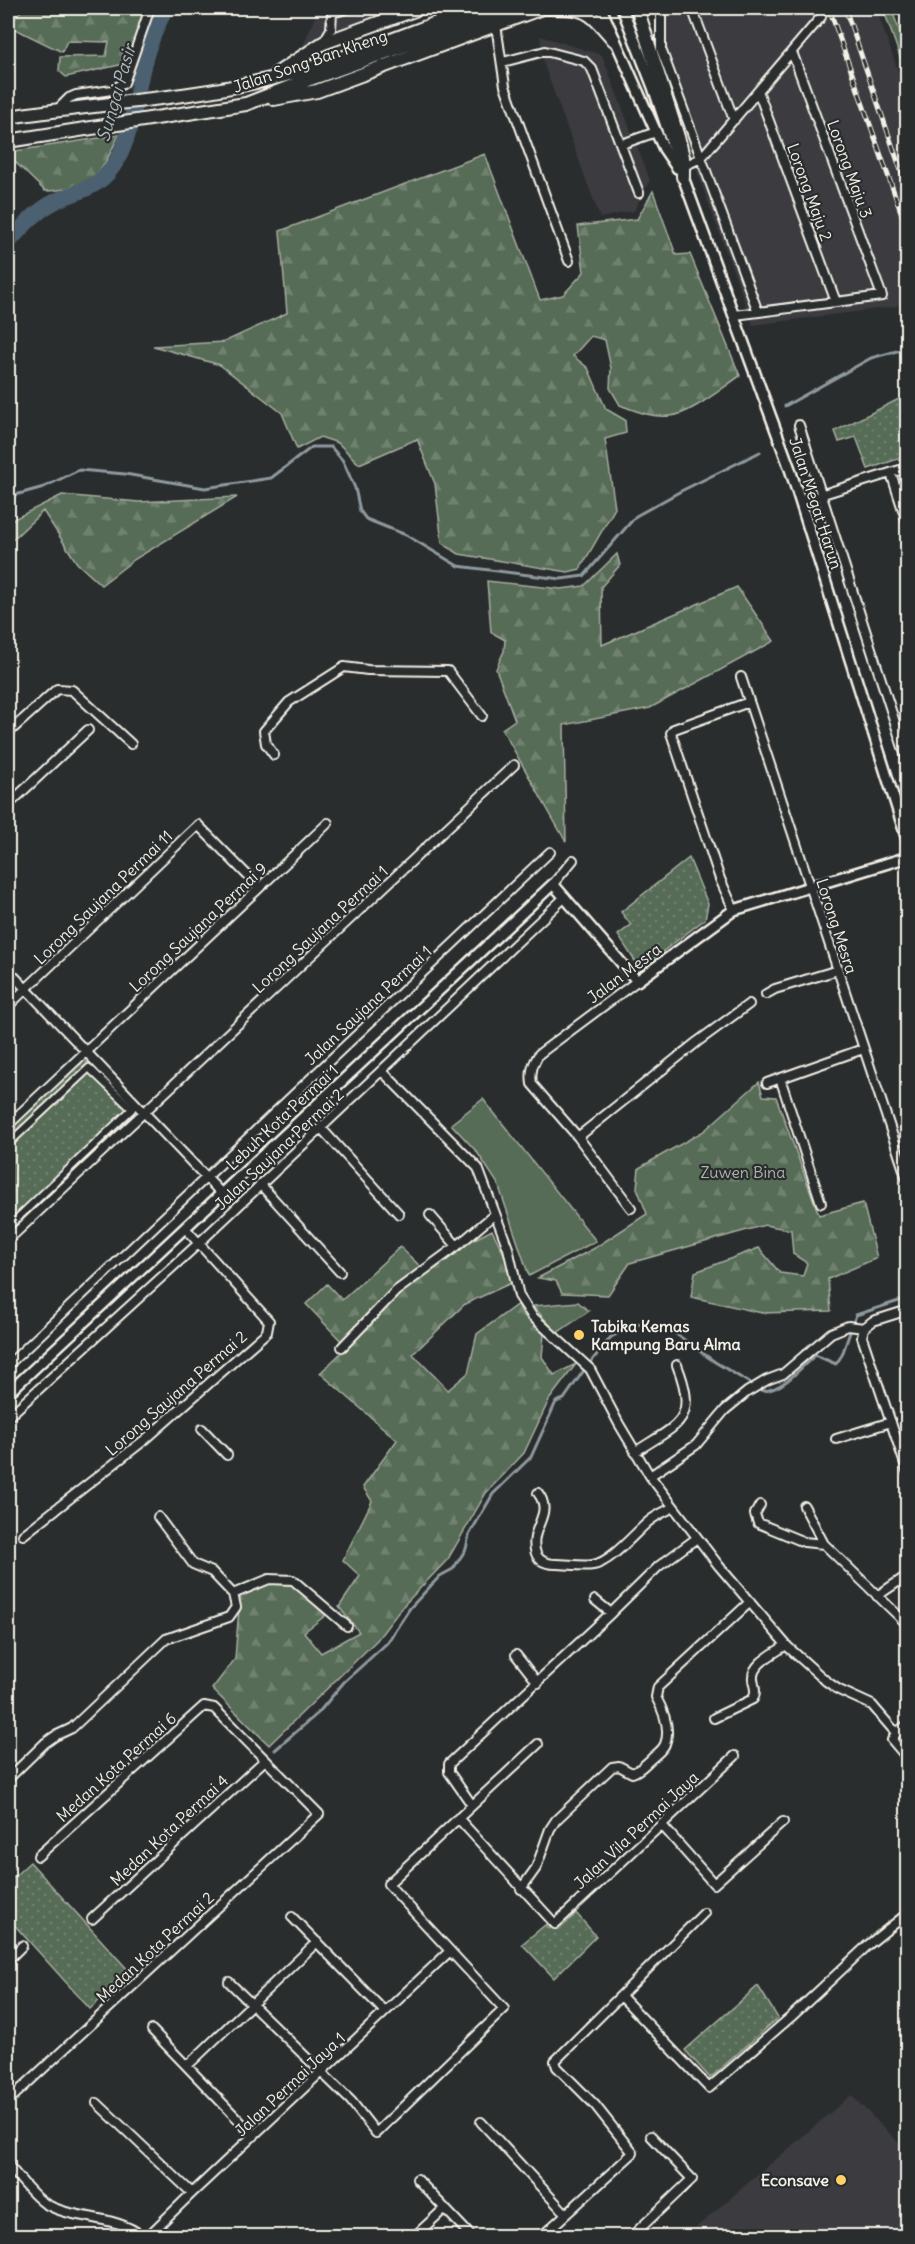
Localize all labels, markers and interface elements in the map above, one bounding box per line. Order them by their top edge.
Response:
street label: Jalan Song Ban Kheng [230,25,390,97]
water label: Sungai Pasir [91,39,142,144]
street label: Lorong Maju 3 [823,117,877,221]
street label: Lorong Maju 2 [783,140,837,244]
street label: Jalan Megat Harun [785,435,847,571]
street label: Lorong Saujana Permai 11 [30,826,176,968]
street label: Lorong Saujana Permai 9 [125,858,271,996]
street label: Lorong Saujana Permai 1 [248,861,392,997]
street label: Lorong Mesra [812,876,862,976]
street label: Jalan Mesra [583,939,665,1007]
street label: Jalan Saujana Permai 1 [300,941,436,1069]
street label: Lebuh Kota Permai 1 [222,1060,342,1174]
street label: Jalan Saujana Permai 2 [210,1084,348,1214]
park label: Zuwen Bina [701,1162,785,1182]
place label: Tabika Kemas Kampung Baru Alma [591,1316,741,1355]
street label: Lorong Saujana Permai 2 [101,1326,251,1460]
marker: Tabika Kemas Kampung Baru Alma [572,1328,586,1342]
street label: Medan Kota Permai 6 [52,1708,180,1826]
street label: Jalan Vila Permai Jaya [569,1767,703,1893]
street label: Medan Kota Permai 4 [106,1770,232,1890]
street label: Medan Kota Permai 2 [92,1887,218,2007]
street label: Jalan Permai Jaya 1 [231,2028,349,2140]
place label: Econsave [761,2170,829,2190]
marker: Econsave [834,2173,848,2187]

